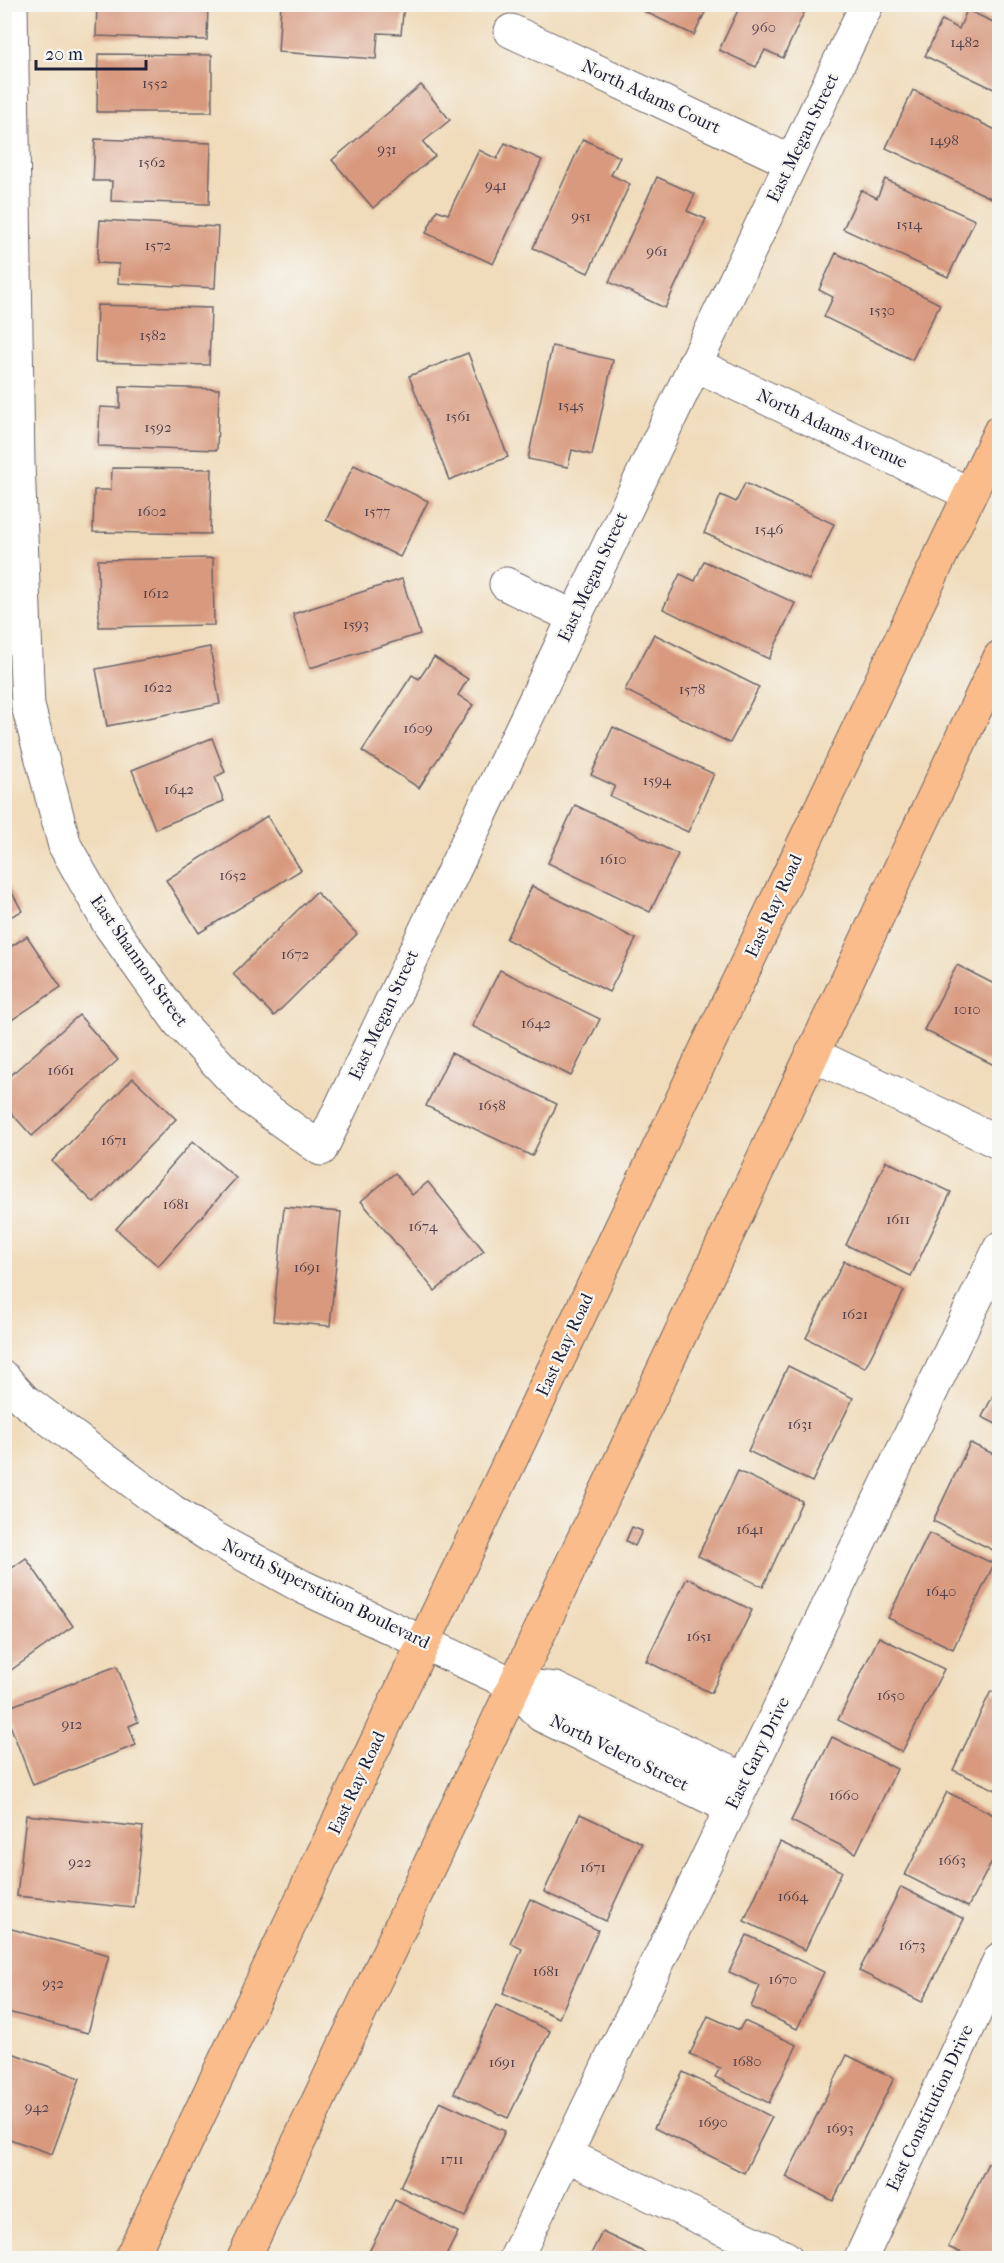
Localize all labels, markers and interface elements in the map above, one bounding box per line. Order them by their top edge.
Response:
house number: 960 [752,18,776,36]
scale bar [36,33,146,71]
house number: 1482 [950,33,980,51]
text: 20 m [45,44,83,65]
street label: North Adams Court [578,56,724,139]
street label: East Megan Street [763,69,844,206]
house number: 1552 [142,74,168,92]
house number: 1498 [929,131,959,149]
house number: 931 [377,140,397,158]
house number: 1562 [138,153,166,171]
house number: 941 [485,176,507,194]
house number: 951 [571,207,591,225]
house number: 1514 [896,215,923,233]
house number: 1572 [145,236,172,254]
house number: 961 [646,242,668,260]
house number: 1530 [869,301,895,319]
house number: 1582 [139,326,167,344]
street label: North Adams Avenue [753,385,911,473]
house number: 1545 [558,396,584,414]
house number: 1561 [445,407,471,425]
house number: 1592 [144,418,172,436]
house number: 1602 [137,502,167,520]
house number: 1577 [364,502,390,520]
street label: East Megan Street [554,508,633,645]
house number: 1546 [755,520,784,538]
house number: 1612 [143,584,169,602]
house number: 1593 [343,615,369,633]
house number: 1622 [144,678,173,696]
house number: 1578 [679,680,705,698]
house number: 1609 [403,719,433,737]
house number: 1594 [643,771,672,789]
house number: 1642 [164,780,194,798]
house number: 1610 [600,850,626,868]
street label: East Ray Road [741,851,807,961]
house number: 1652 [219,866,247,884]
street label: East Shannon Street [86,891,193,1031]
house number: 1672 [281,945,309,963]
street label: East Megan Street [345,946,424,1083]
house number: 1010 [954,1000,981,1018]
house number: 1642 [521,1014,551,1032]
house number: 1661 [48,1061,74,1079]
house number: 1658 [478,1096,506,1114]
house number: 1671 [101,1131,127,1149]
house number: 1681 [163,1195,189,1213]
house number: 1611 [886,1210,910,1228]
house number: 1674 [409,1217,439,1235]
house number: 1691 [294,1258,320,1276]
street label: East Ray Road [532,1290,598,1400]
house number: 1621 [842,1305,868,1323]
house number: 1631 [788,1415,812,1433]
house number: 1641 [736,1520,764,1538]
street label: North Superstition Boulevard [219,1535,433,1654]
house number: 1640 [926,1582,956,1600]
house number: 1651 [686,1627,712,1645]
house number: 1650 [877,1686,905,1704]
street label: East Gary Drive [722,1693,794,1813]
street label: North Velero Street [546,1710,692,1796]
house number: 912 [62,1715,83,1733]
street label: East Ray Road [324,1728,390,1838]
house number: 1660 [829,1786,859,1804]
house number: 1663 [938,1851,966,1869]
house number: 922 [68,1853,92,1871]
house number: 1671 [580,1858,606,1876]
house number: 1664 [778,1887,809,1905]
house number: 1673 [899,1936,925,1954]
house number: 1681 [533,1962,559,1980]
house number: 1670 [769,1970,797,1988]
house number: 932 [42,1974,64,1992]
street label: East Constitution Drive [882,2021,978,2195]
house number: 1680 [732,2052,762,2070]
house number: 1691 [489,2053,515,2071]
house number: 942 [25,2098,49,2116]
house number: 1690 [698,2113,728,2131]
house number: 1693 [826,2119,854,2137]
house number: 1711 [440,2150,464,2168]

